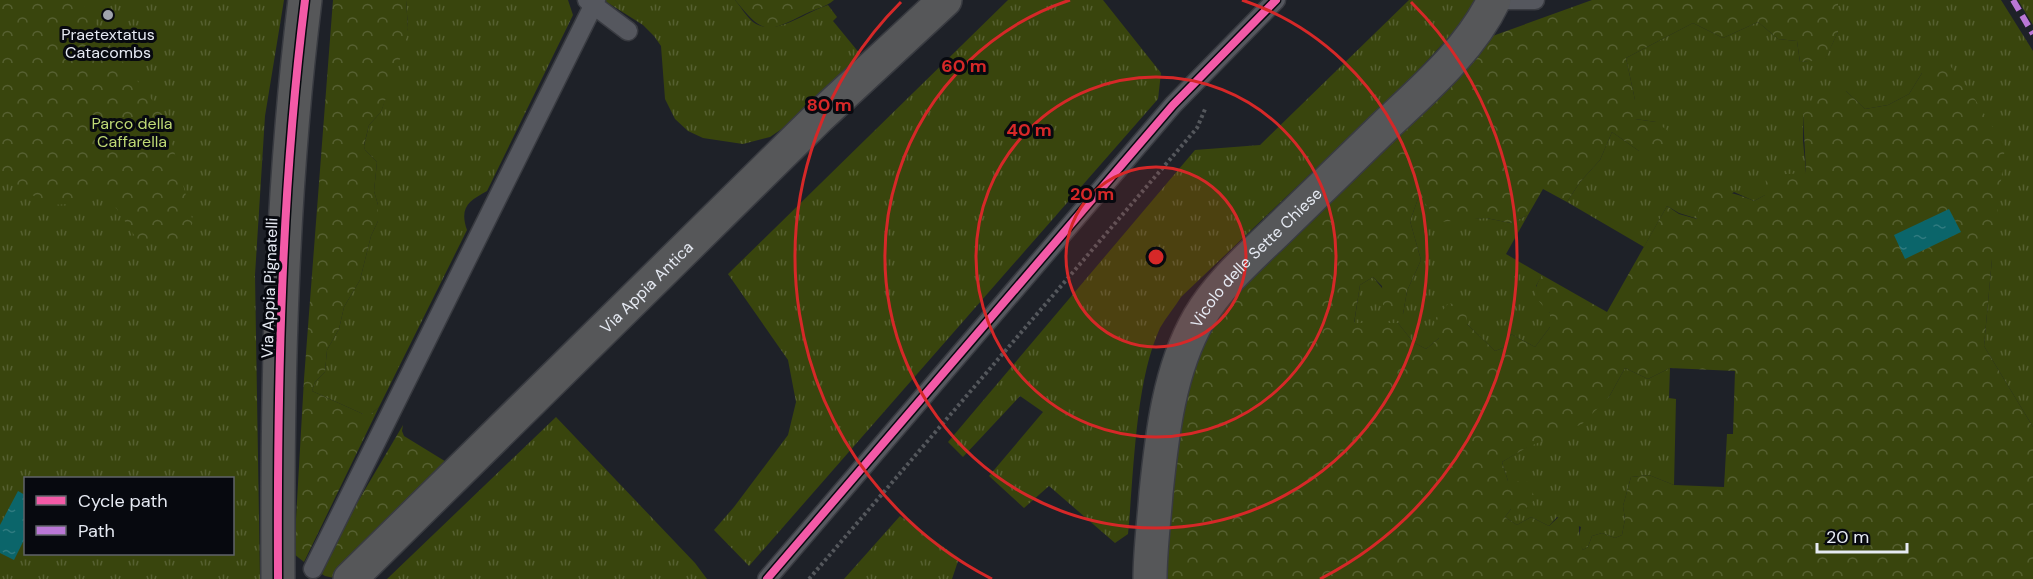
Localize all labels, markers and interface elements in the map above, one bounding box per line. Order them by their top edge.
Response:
marker: Praetextatus Catacombs [101,8,115,22]
place label: Praetextatus Catacombs [61,24,155,63]
text: 60 m [941,54,987,78]
text: 80 m [806,93,852,117]
park label: Parco della Caffarella [91,113,173,152]
text: 40 m [1006,118,1052,142]
text: 20 m [1070,182,1114,206]
street label: Vicolo delle Sette Chiese [1186,183,1327,331]
street label: Via Appia Pignatelli [257,217,282,359]
street label: Via Appia Antica [596,237,698,338]
centre of rings [1146,247,1166,267]
legend [24,477,234,555]
text: Cycle path [78,489,168,513]
scale bar [1817,516,1907,554]
text: Path [78,519,115,543]
text: 20 m [1826,525,1869,549]

